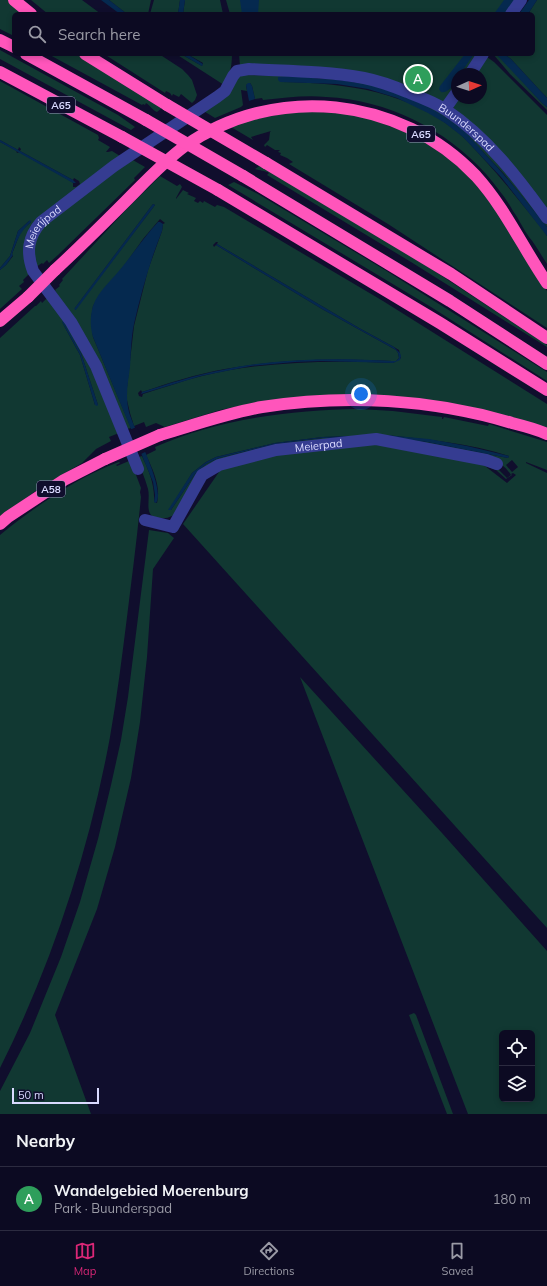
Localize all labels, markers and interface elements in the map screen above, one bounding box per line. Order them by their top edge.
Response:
search box [12,12,535,56]
icon: search [26,23,48,45]
text: Search here [58,25,140,44]
pin: A [405,64,431,94]
north arrow [451,68,487,104]
road number: A65 [47,97,75,113]
street label: Buunderspad [436,100,497,154]
road number: A65 [407,126,435,142]
street label: Meierijpad [22,202,64,250]
your location [351,384,371,404]
street label: Meierpad [294,436,343,455]
road number: A58 [37,481,65,497]
map controls [499,1030,535,1102]
button: locate [499,1030,535,1066]
button: layers [499,1066,535,1102]
scale bar [12,1086,99,1105]
text: 50 m [18,1088,44,1102]
text: Nearby [16,1130,75,1151]
text: Wandelgebied Moerenburg [54,1181,249,1200]
text: A [24,1191,34,1207]
text: 180 m [493,1191,531,1207]
text: Park · Buunderspad [54,1200,172,1216]
tab: Map [74,1240,96,1278]
tab: Directions [244,1240,294,1278]
tab: Saved [442,1240,473,1278]

